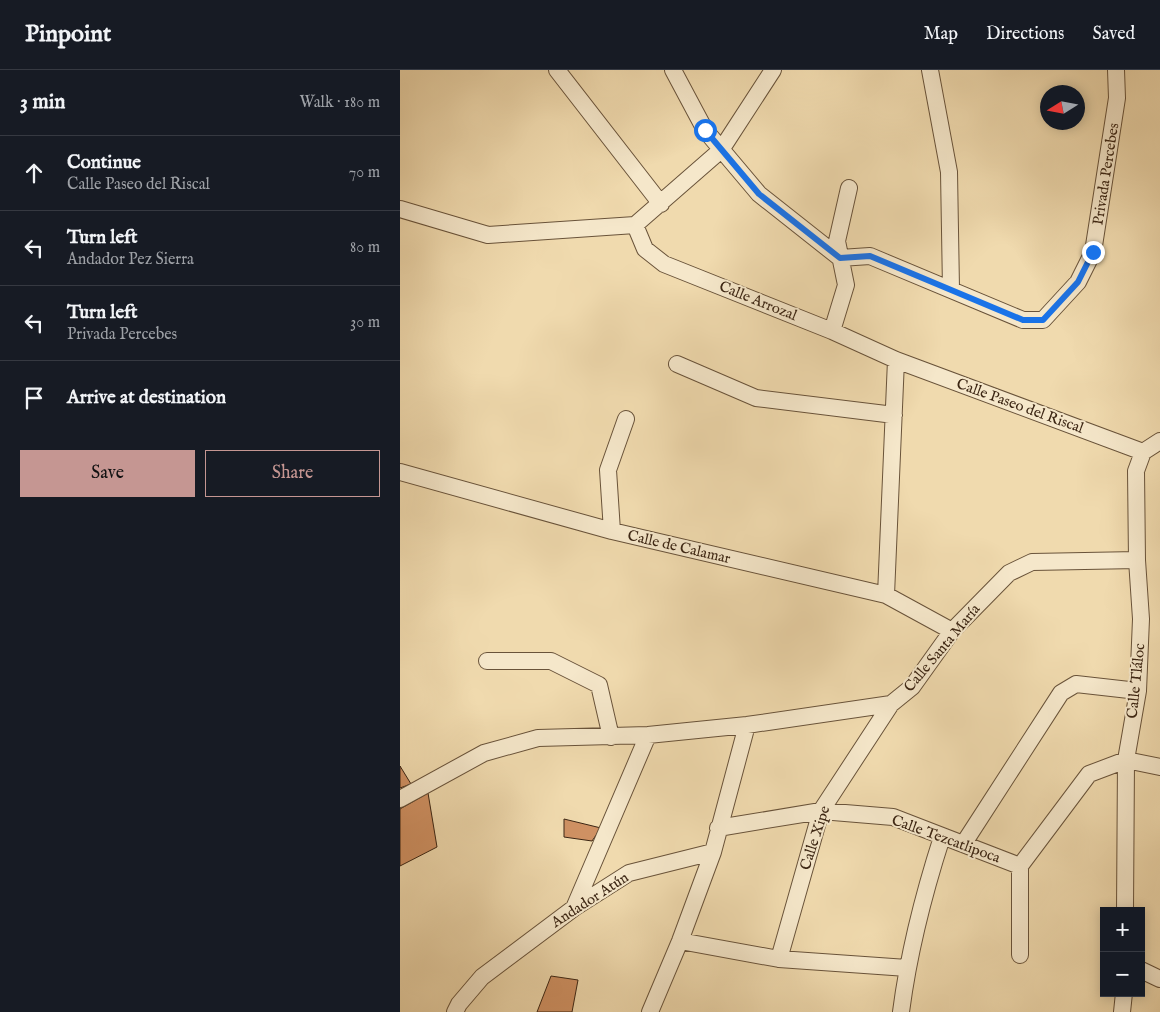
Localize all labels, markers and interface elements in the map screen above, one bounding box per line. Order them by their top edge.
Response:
text: Pinpoint [25,19,111,50]
text: Map [924,23,958,46]
text: Directions [986,23,1064,46]
text: Saved [1092,23,1135,46]
north arrow [1040,85,1085,130]
text: 3 min [20,89,65,116]
text: Walk · 180 m [299,93,380,113]
route start [694,119,717,142]
street label: Privada Percebes [1089,121,1123,227]
text: Continue [67,151,141,175]
icon: ahead [20,159,48,187]
text: 70 m [349,163,380,183]
text: Calle Paseo del Riscal [67,175,210,195]
text: Turn left [67,226,138,250]
icon: left [20,234,48,262]
text: 80 m [350,238,380,258]
route end [1082,241,1105,264]
text: Andador Pez Sierra [67,250,194,270]
street label: Calle Arrozal [716,277,801,326]
text: Turn left [67,301,138,325]
icon: left [20,309,48,337]
text: 30 m [350,313,380,333]
text: Privada Percebes [67,325,177,345]
street label: Calle Paseo del Riscal [954,374,1087,438]
icon: arrive [20,384,48,412]
text: Arrive at destination [67,386,226,410]
button: Save [20,450,195,497]
button: Share [205,450,380,497]
street label: Calle de Calamar [626,526,733,568]
street label: Calle Santa María [900,600,985,696]
street label: Calle Tláloc [1123,642,1149,720]
street label: Calle Xipe [796,803,834,873]
street label: Calle Tezcatlipoca [889,811,1003,868]
street label: Andador Atún [547,868,632,933]
map controls [1100,907,1145,997]
button: + [1100,907,1145,952]
button: − [1100,952,1145,997]

